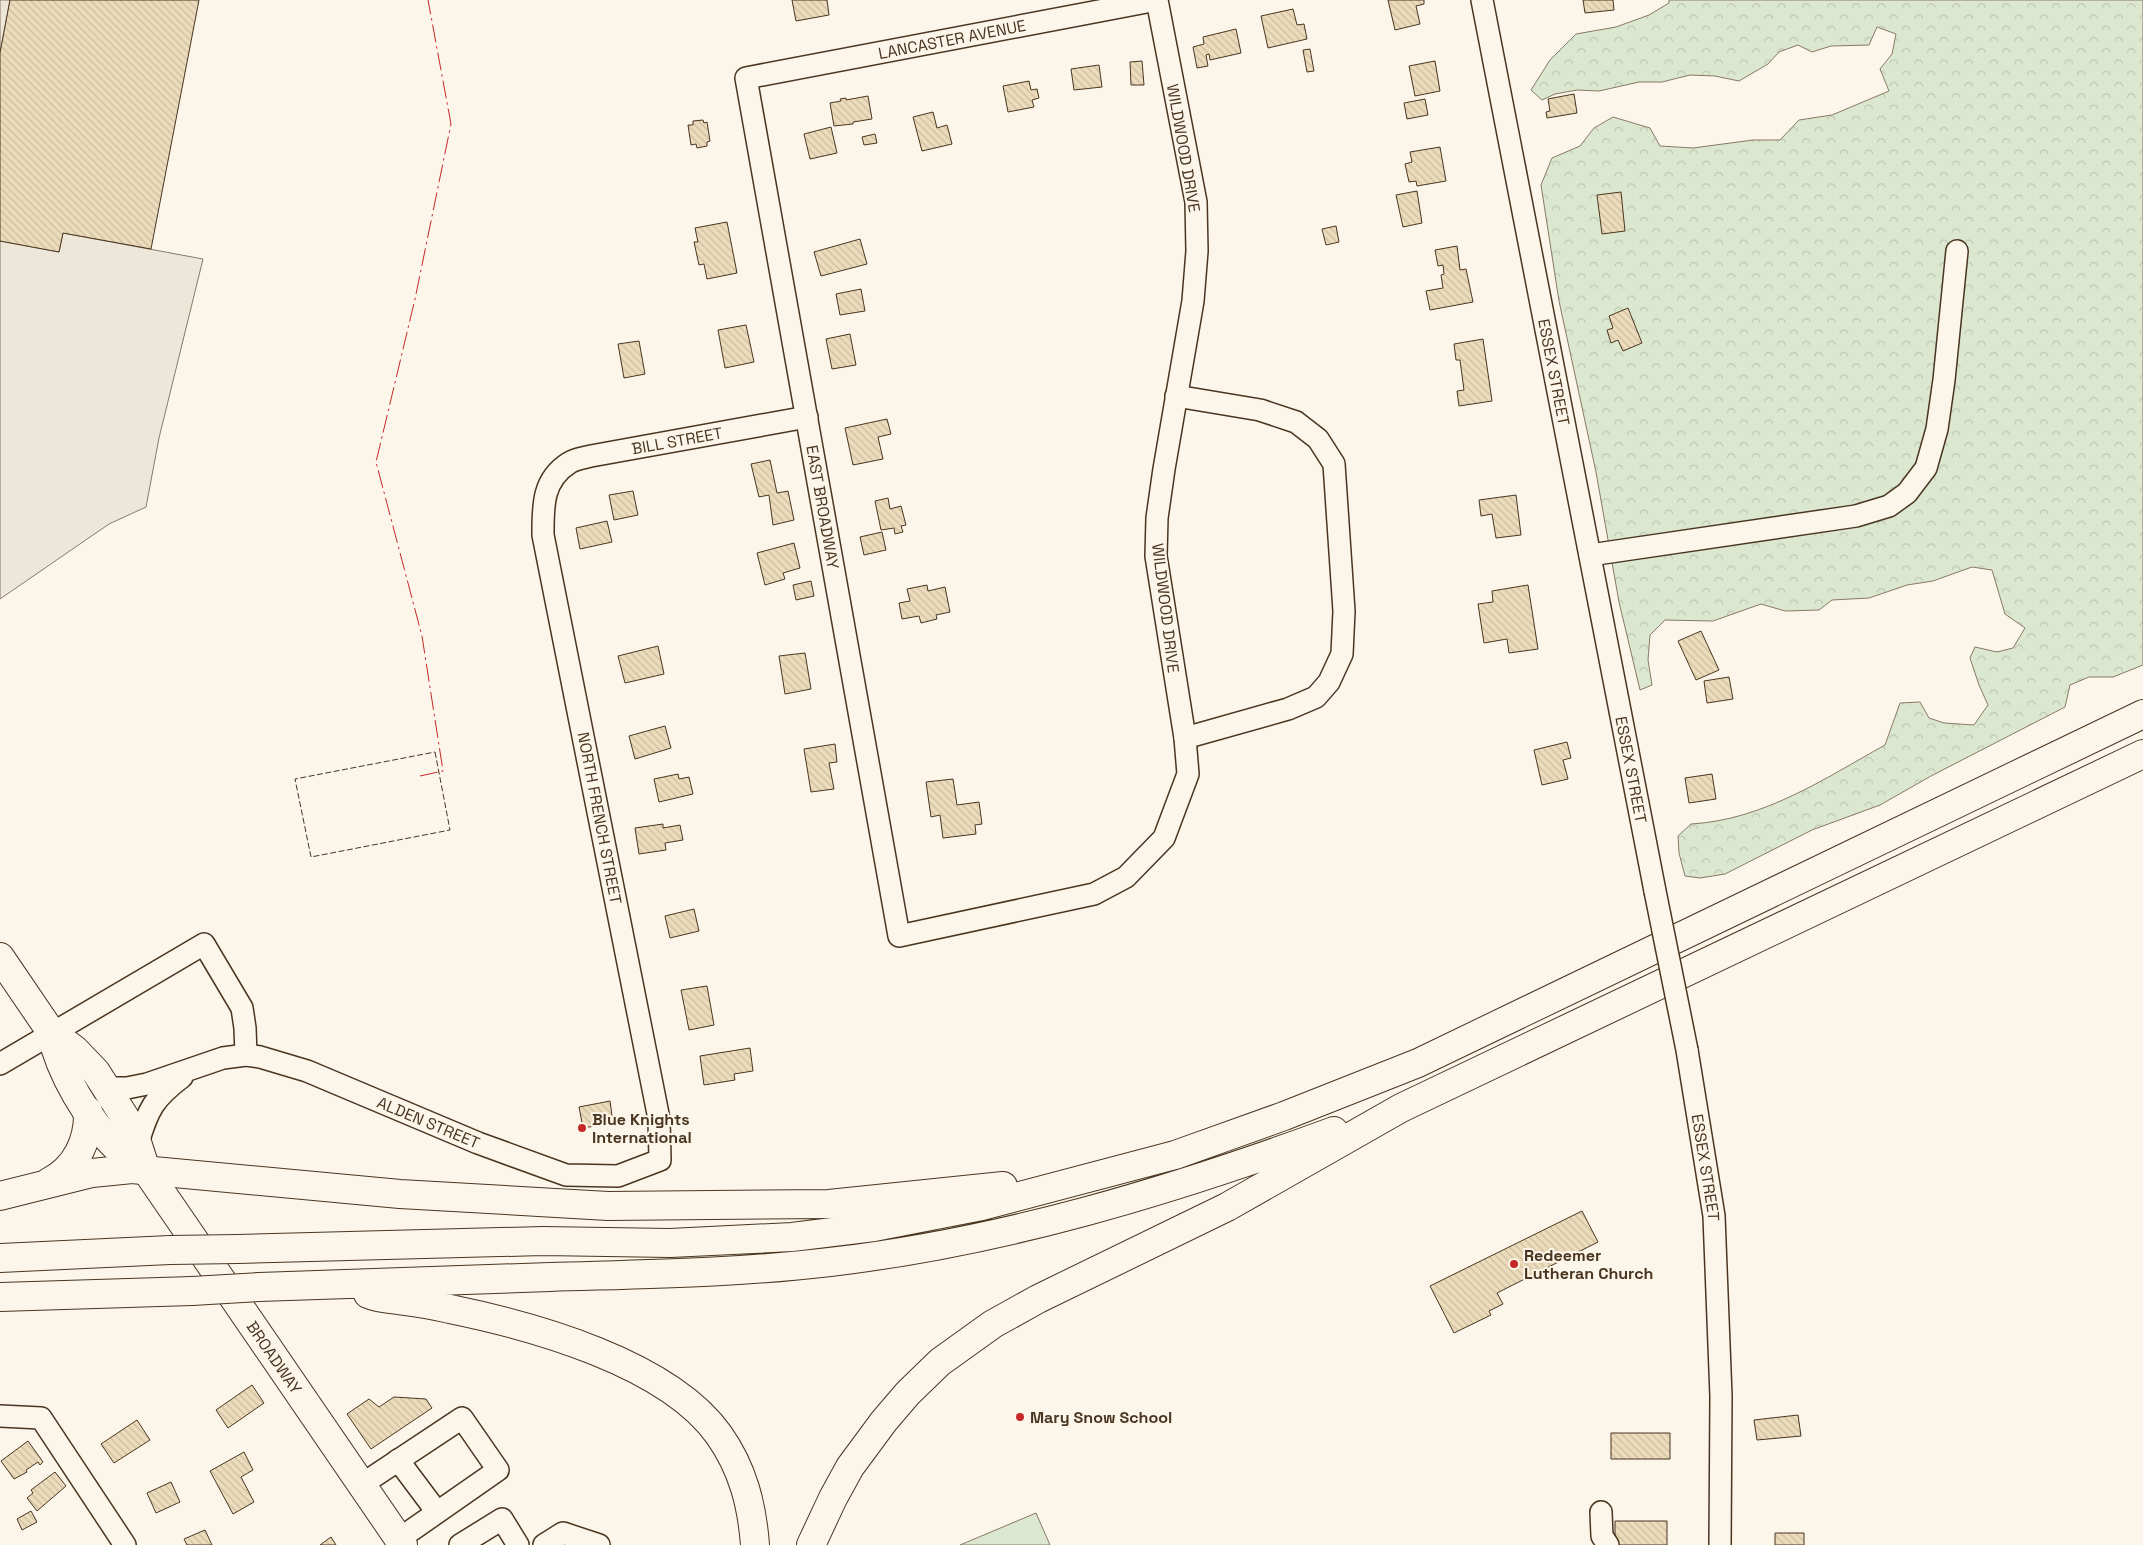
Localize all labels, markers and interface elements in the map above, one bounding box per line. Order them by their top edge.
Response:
street label: LANCASTER AVENUE [877,15,1028,64]
street label: WILDWOOD DRIVE [1162,82,1205,214]
street label: ESSEX STREET [1533,317,1574,427]
street label: BILL STREET [630,422,724,459]
street label: EAST BROADWAY [801,443,844,571]
street label: WILDWOOD DRIVE [1147,542,1184,674]
street label: ESSEX STREET [1610,715,1652,825]
street label: NORTH FRENCH STREET [573,730,626,906]
street label: ALDEN STREET [374,1092,483,1154]
place label: Blue Knights International [592,1109,692,1148]
street label: ESSEX STREET [1687,1112,1724,1221]
marker: Blue Knights International [576,1122,588,1134]
place label: Redeemer Lutheran Church [1524,1245,1653,1284]
marker: Redeemer Lutheran Church [1508,1258,1520,1270]
street label: BROADWAY [242,1317,306,1398]
place label: Mary Snow School [1030,1407,1172,1428]
marker: Mary Snow School [1014,1411,1026,1423]

